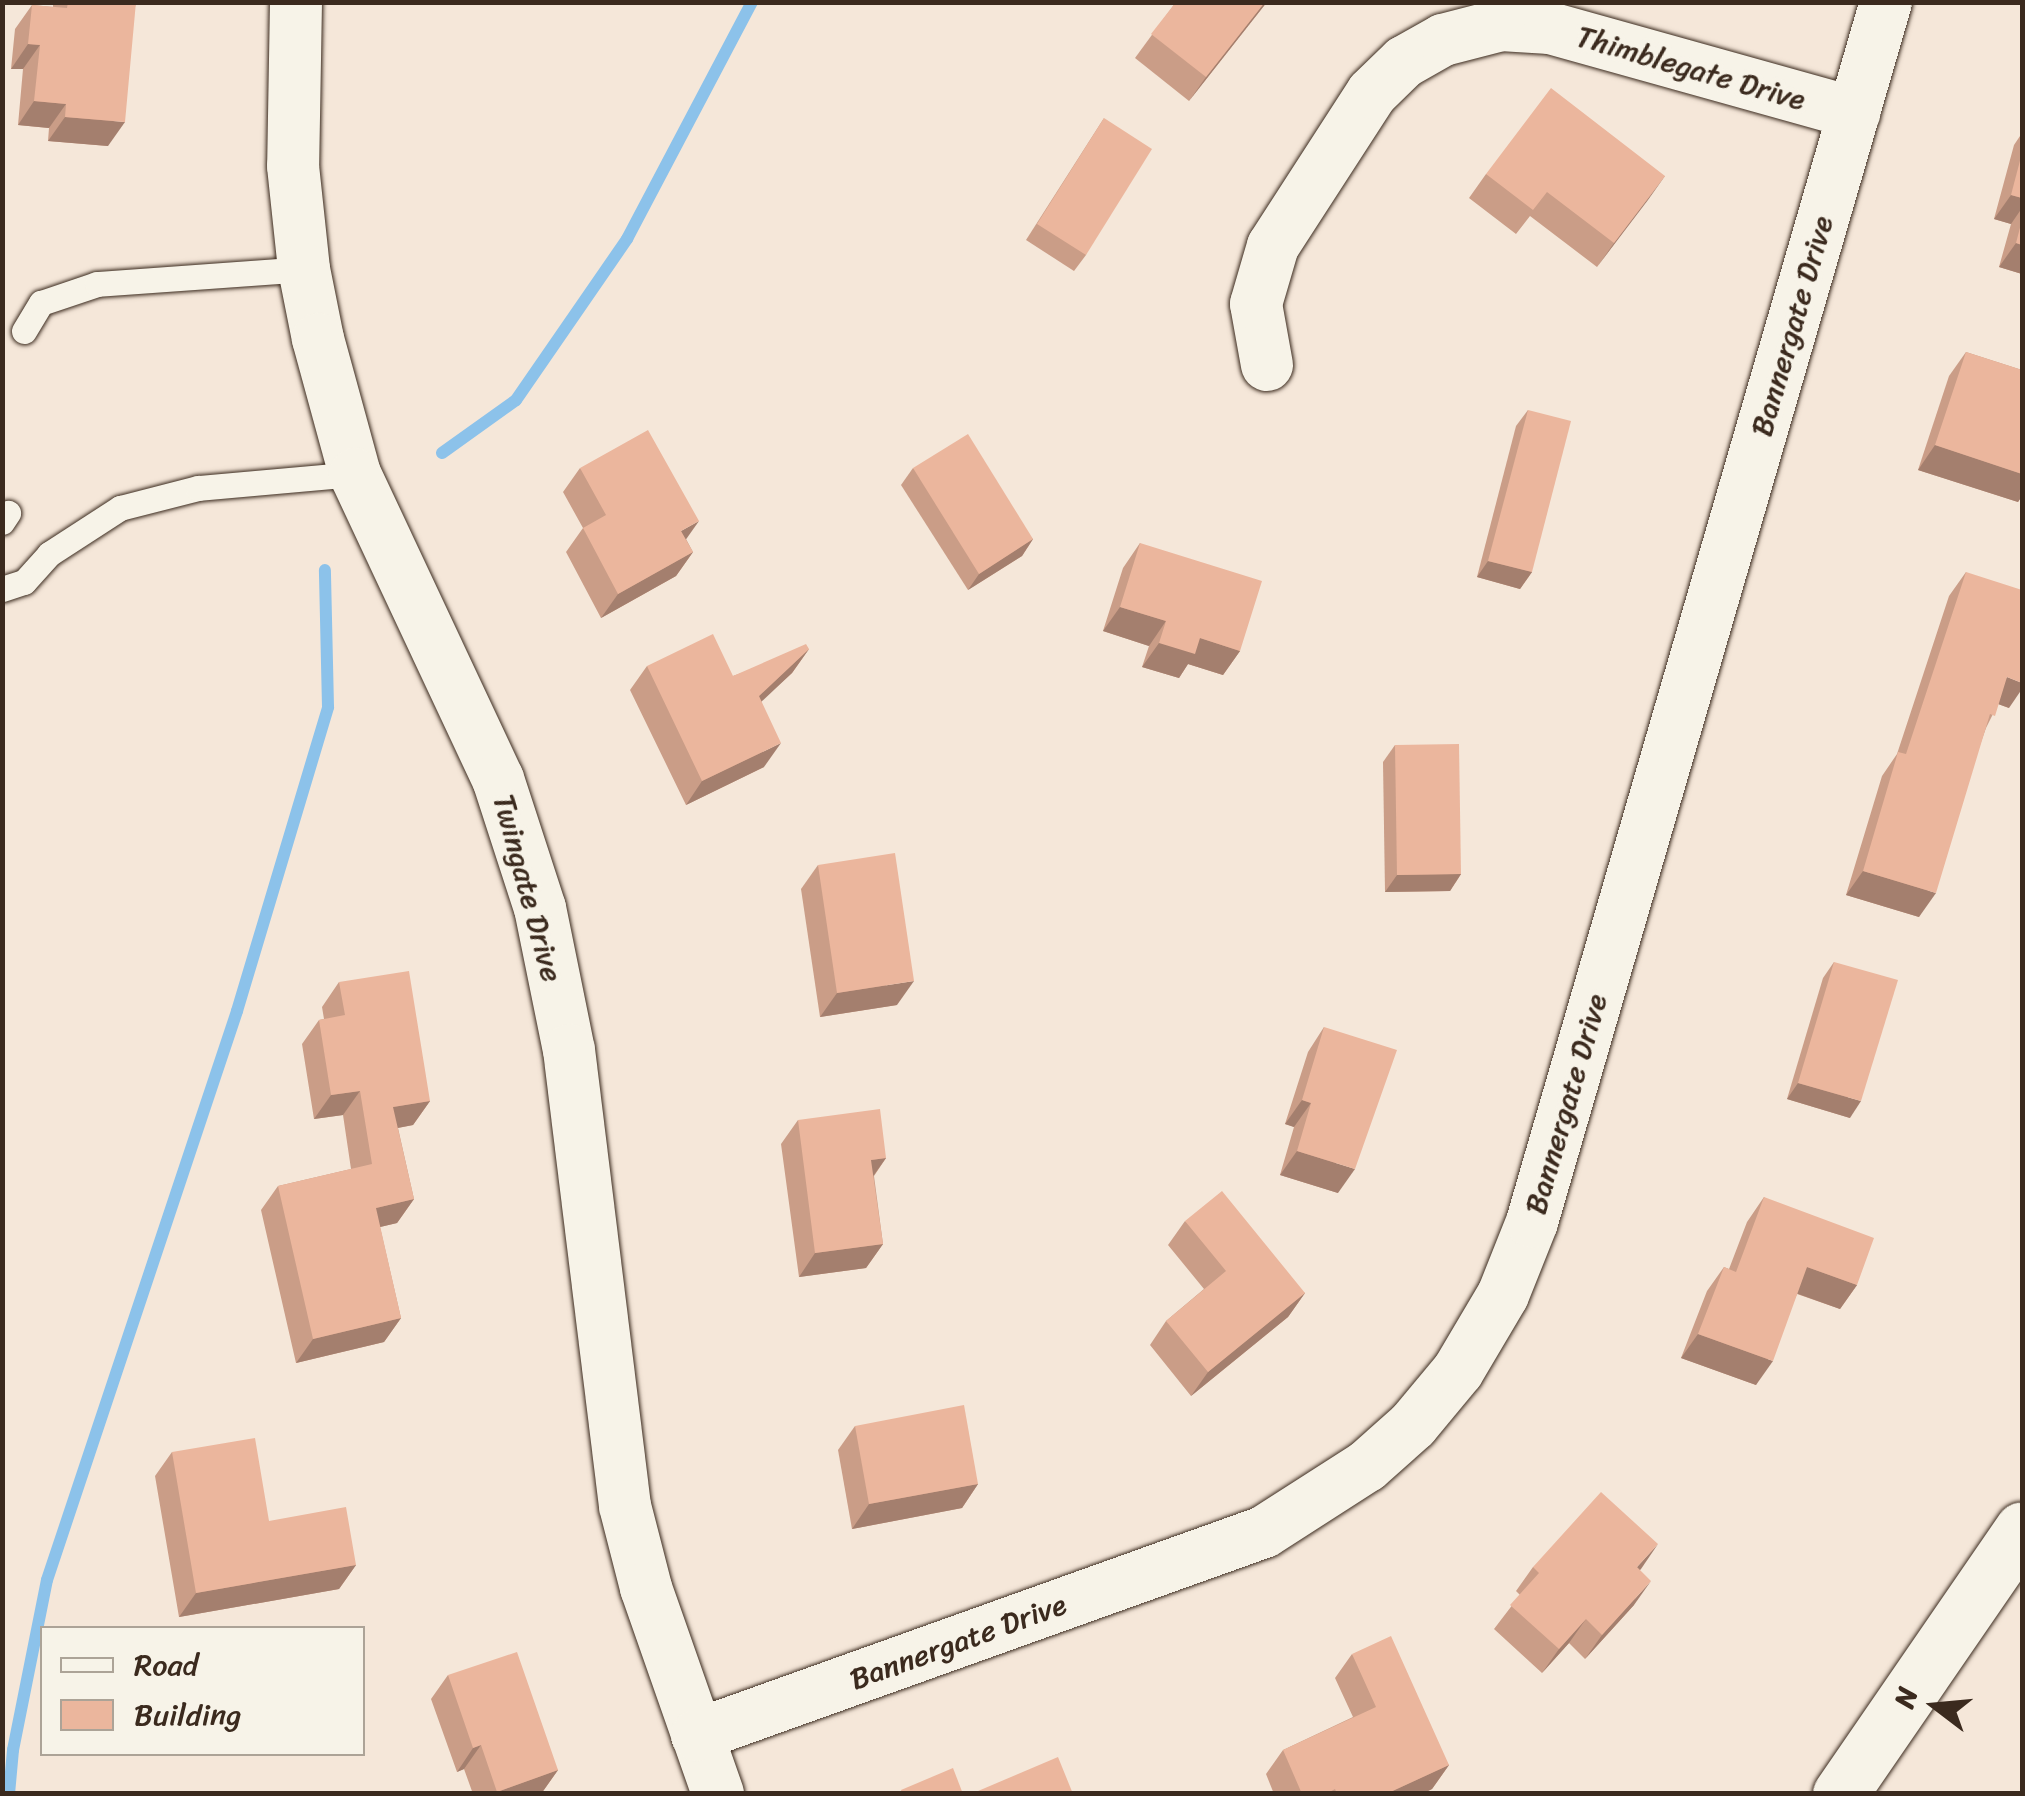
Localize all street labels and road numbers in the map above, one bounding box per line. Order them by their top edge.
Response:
street label: Thimblegate Drive [1572,18,1810,118]
street label: Bannergate Drive [1743,211,1841,441]
street label: Twingate Drive [486,790,570,986]
street label: Bannergate Drive [1517,989,1615,1219]
street label: Bannergate Drive [844,1586,1072,1698]

